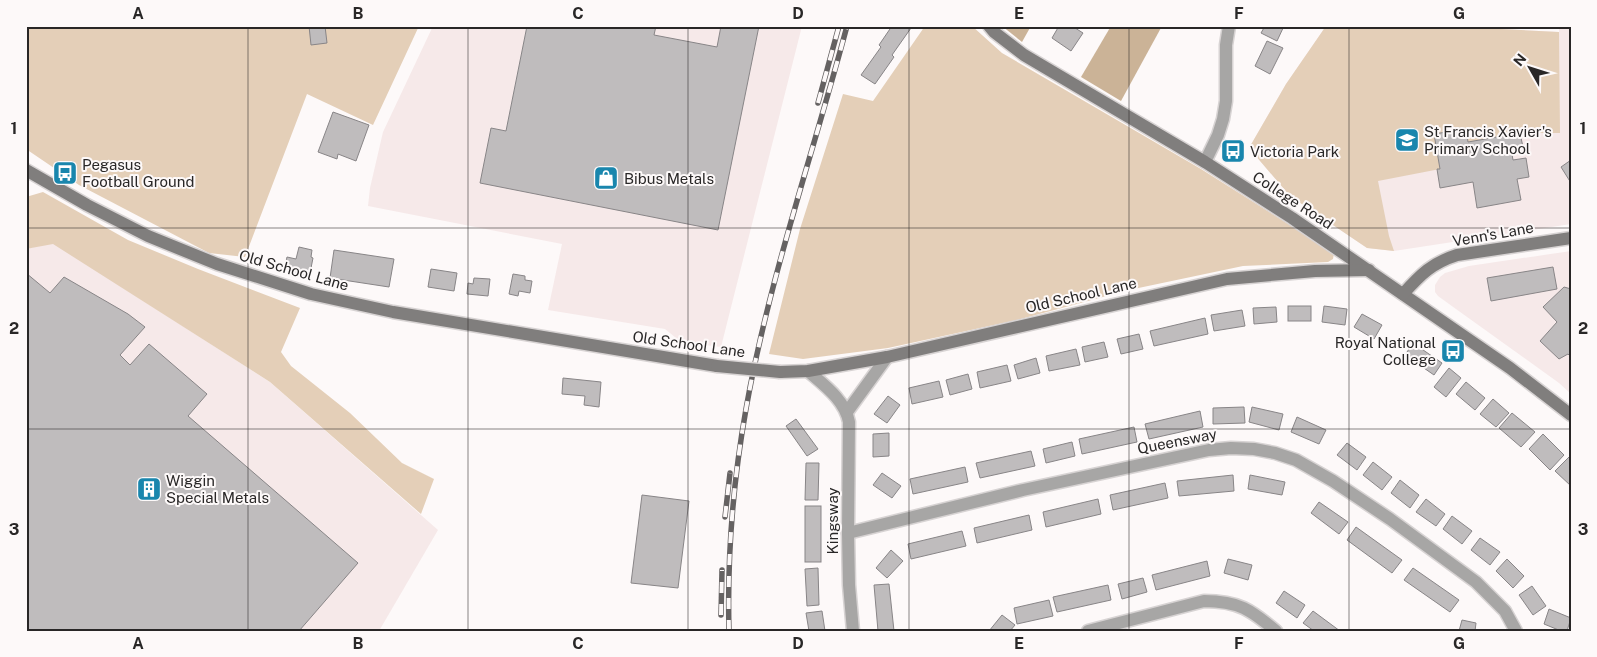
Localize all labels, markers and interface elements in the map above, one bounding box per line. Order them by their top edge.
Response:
text: A [132,4,144,23]
text: B [353,4,364,23]
text: C [572,4,584,23]
text: D [792,4,804,23]
text: E [1014,4,1024,23]
text: F [1234,4,1244,23]
text: G [1453,4,1465,23]
north arrow [1504,42,1554,92]
text: N [1510,51,1530,69]
text: 1 [11,119,17,138]
text: 1 [1580,119,1586,138]
place label: St Francis Xavier's Primary School [1424,123,1552,157]
school or university icon: St Francis Xavier's Primary School [1394,127,1420,153]
bus stop icon: Victoria Park [1220,138,1246,164]
place label: Victoria Park [1250,143,1339,160]
place label: Pegasus Football Ground [82,156,194,190]
bus stop icon: Pegasus Football Ground [52,160,78,186]
shop icon: Bibus Metals [593,165,619,191]
street label: College Road [1250,168,1336,232]
place label: Bibus Metals [624,170,714,187]
street label: Venn's Lane [1451,219,1535,249]
street label: Old School Lane [237,246,351,294]
street label: Old School Lane [1024,274,1138,316]
text: 2 [9,319,19,338]
text: 2 [1578,319,1588,338]
street label: Old School Lane [632,328,746,360]
place label: Royal National College [1335,334,1436,368]
bus stop icon: Royal National College [1440,338,1466,364]
street label: Queensway [1136,425,1218,457]
place label: Wiggin Special Metals [166,472,269,506]
building icon: Wiggin Special Metals [136,476,162,502]
street label: Kingsway [824,488,841,554]
text: 3 [9,520,19,539]
text: 3 [1578,520,1588,539]
text: A [132,634,144,653]
text: B [353,634,364,653]
text: C [572,634,584,653]
text: D [792,634,804,653]
text: E [1014,634,1024,653]
text: F [1234,634,1244,653]
text: G [1453,634,1465,653]

